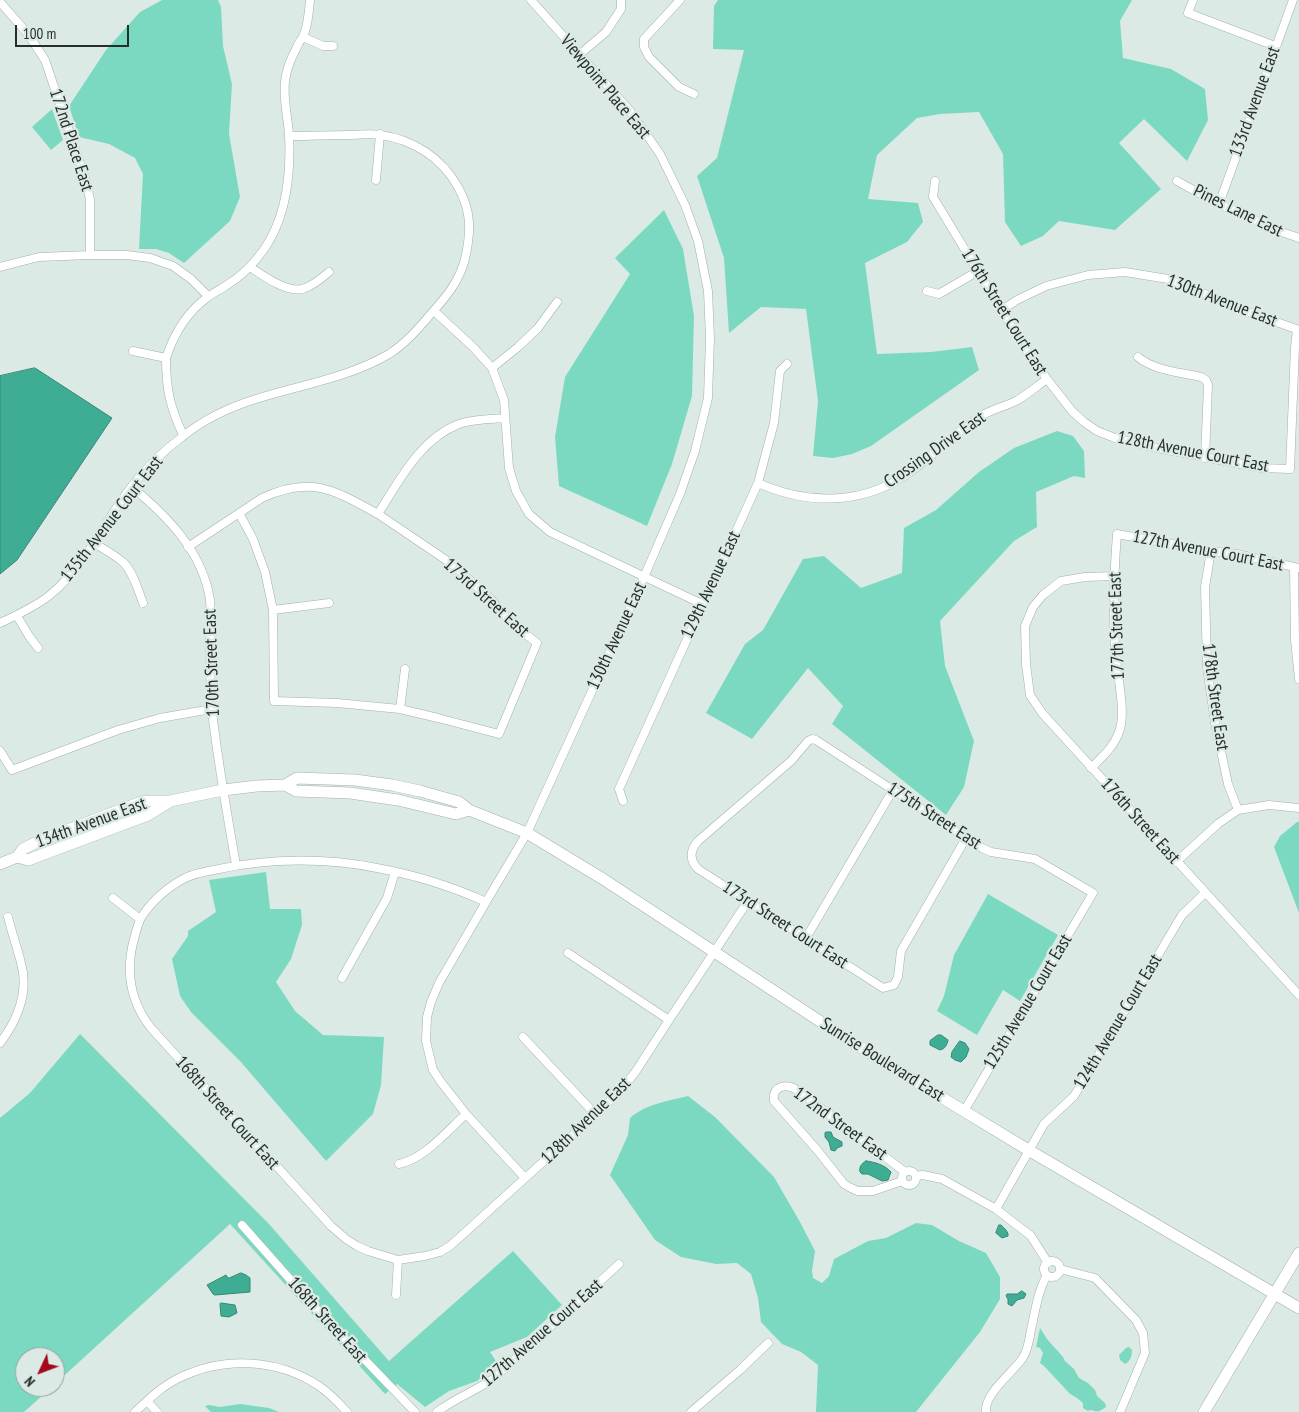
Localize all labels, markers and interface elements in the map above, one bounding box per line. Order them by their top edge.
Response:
scale bar [18,15,131,47]
text: 100 m [23,24,56,43]
street label: Viewpoint Place East [555,31,655,143]
street label: 133rd Avenue East [1225,44,1285,160]
street label: 172nd Place East [44,86,98,194]
street label: Pines Lane East [1190,180,1286,242]
street label: 176th Street Court East [956,245,1052,379]
street label: 130th Avenue East [1164,270,1280,332]
street label: Crossing Drive East [880,407,990,493]
street label: 128th Avenue Court East [1115,427,1271,477]
street label: 135th Avenue Court East [56,452,168,586]
street label: 127th Avenue Court East [1131,526,1285,576]
street label: 129th Avenue East [677,528,745,642]
street label: 173rd Street East [439,554,533,642]
street label: 177th Street East [1104,572,1130,680]
street label: 130th Avenue East [583,579,651,693]
street label: 170th Street East [199,609,225,717]
street label: 178th Street East [1197,642,1233,752]
street label: 176th Street East [1096,774,1184,868]
street label: 175th Street East [883,778,985,854]
street label: 134th Avenue East [33,793,149,853]
street label: 173rd Street Court East [718,876,852,974]
street label: 125th Avenue Court East [979,931,1077,1073]
street label: 124th Avenue Court East [1069,951,1167,1093]
street label: Sunrise Boulevard East [816,1013,948,1107]
street label: 168th Street Court East [170,1052,284,1174]
street label: 128th Avenue East [537,1073,635,1169]
street label: 172nd Street East [789,1083,891,1165]
street label: 168th Street East [283,1273,371,1367]
street label: 127th Avenue Court East [477,1274,607,1392]
north arrow [15,1347,65,1397]
text: N [21,1373,39,1390]

